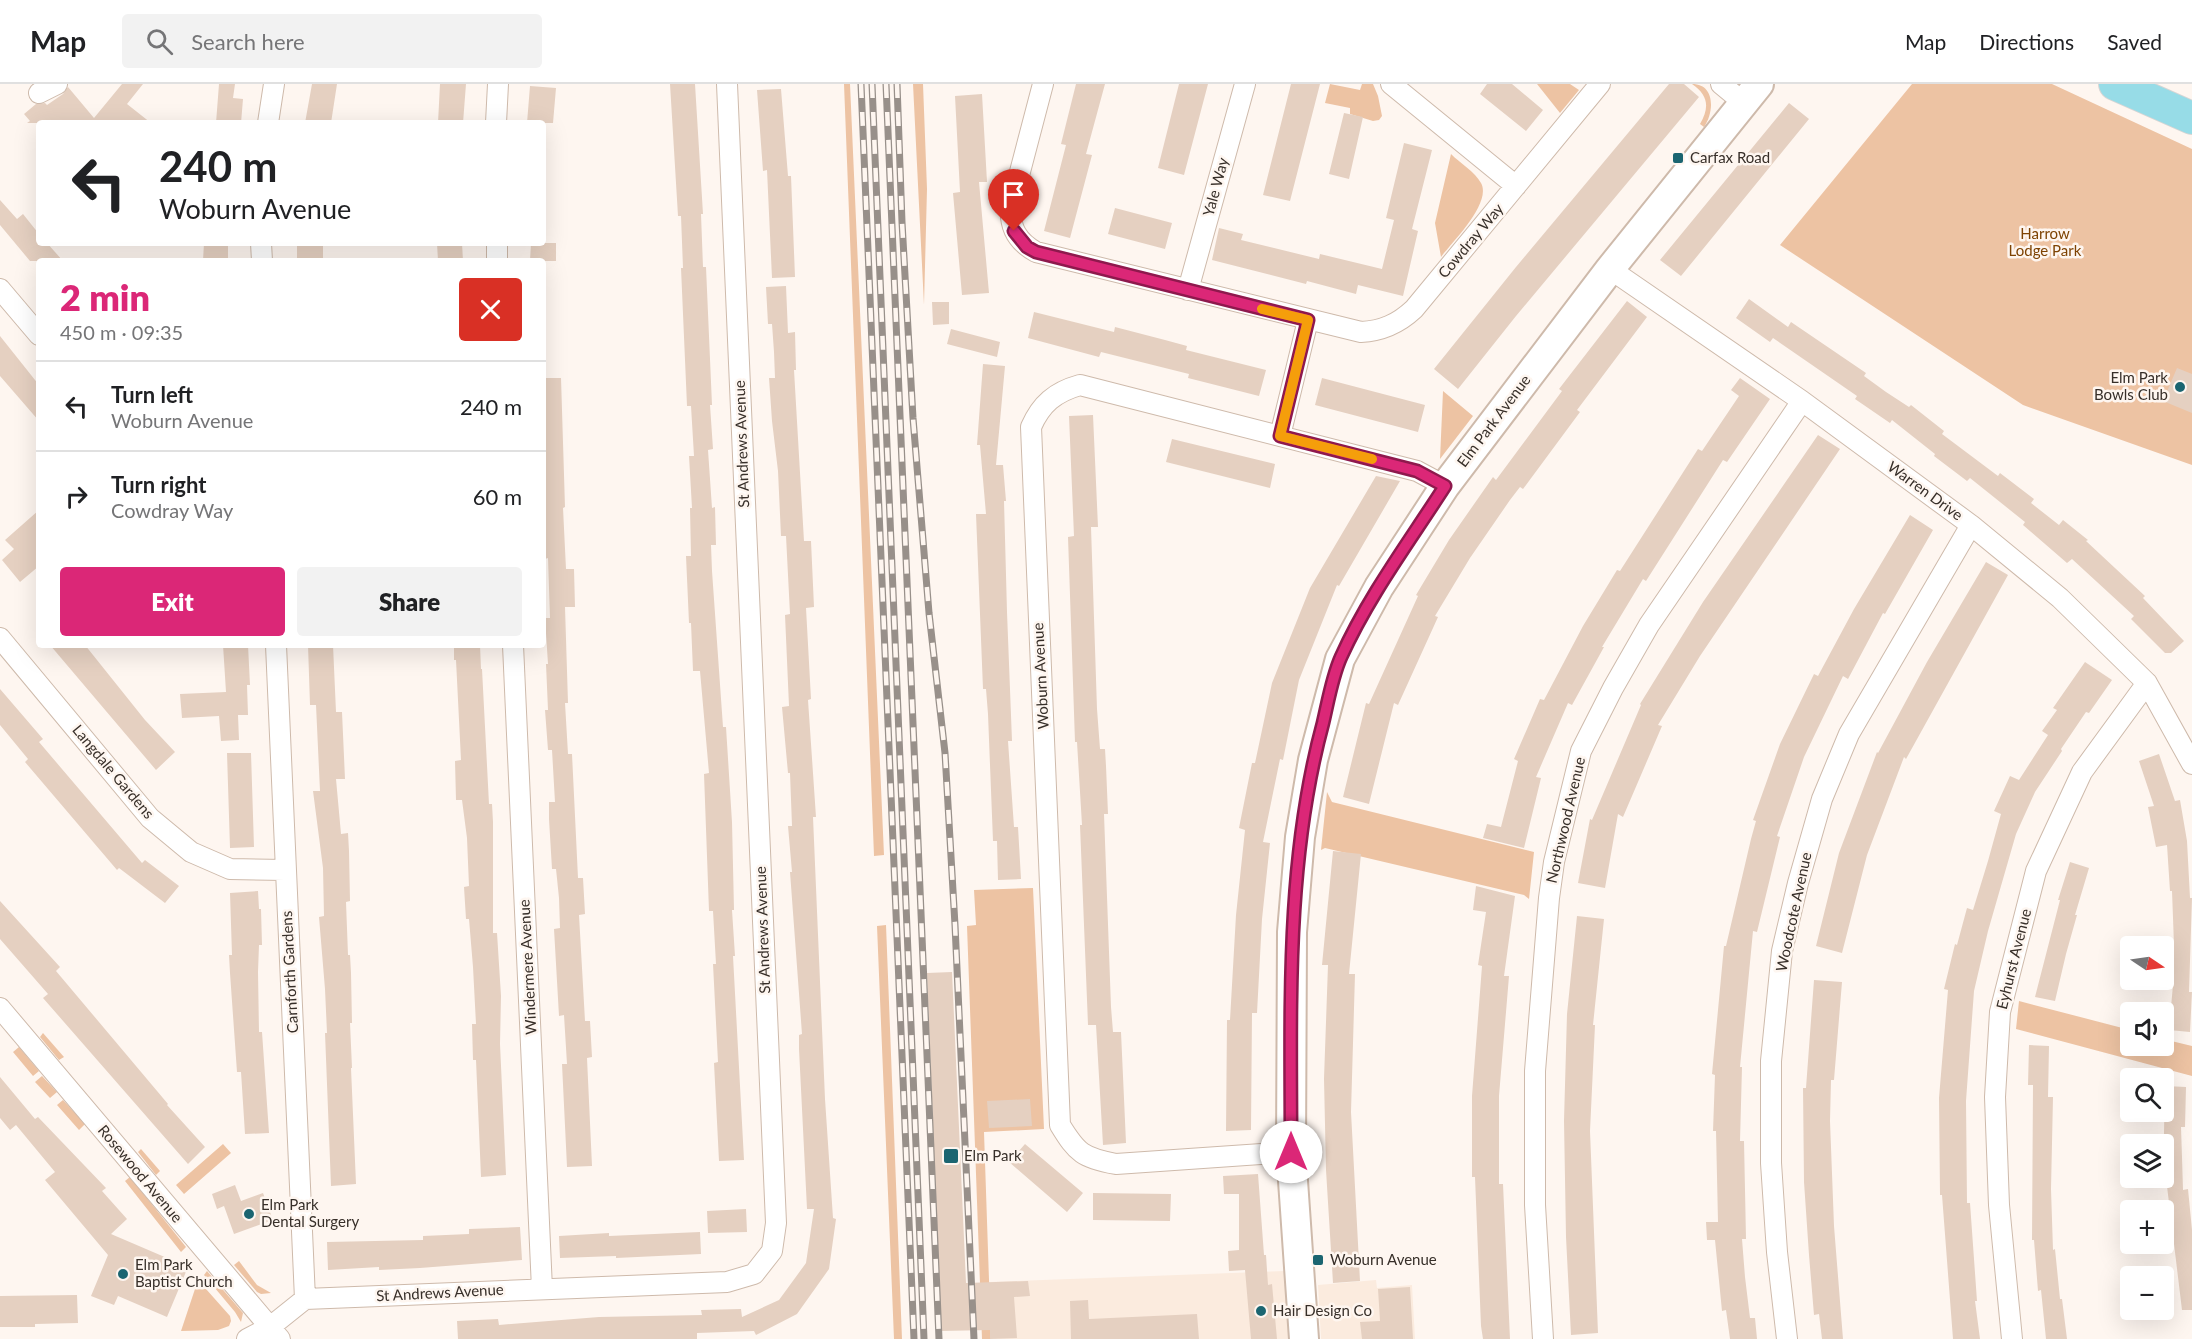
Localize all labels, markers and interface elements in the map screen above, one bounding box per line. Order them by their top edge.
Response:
search box [122,14,542,68]
text: Map [30,24,86,58]
icon: search [143,25,176,58]
text: Search here [191,28,305,55]
text: Map [1905,29,1946,54]
text: Directions [1979,29,2074,54]
text: Saved [2107,29,2162,54]
text: 240 m [159,141,277,191]
icon: left [60,144,138,222]
place label: Carfax Road [1690,148,1770,166]
marker: Carfax Road [1671,151,1685,165]
street label: Yale Way [1199,155,1232,218]
pin [988,169,1039,231]
icon: arrive [997,178,1030,211]
text: Woburn Avenue [159,192,351,225]
street label: Cowdray Way [1434,199,1507,281]
park label: Harrow Lodge Park [2009,224,2082,259]
text: 2 min [60,275,150,319]
button: close [459,278,522,341]
text: 450 m · 09:35 [60,320,183,344]
place label: Elm Park Bowls Club [2094,368,2168,403]
street label: Elm Park Avenue [1453,371,1534,470]
street label: St Andrews Avenue [730,380,752,508]
marker: Elm Park Bowls Club [2173,380,2187,394]
text: Turn left [111,381,193,408]
icon: left [60,390,93,423]
text: 240 m [460,393,522,420]
text: Woburn Avenue [111,408,253,432]
street label: Warren Drive [1884,457,1967,524]
text: Turn right [111,471,206,498]
icon: right [60,480,93,513]
text: 60 m [473,483,522,510]
text: Cowdray Way [111,498,233,522]
button: Exit [60,567,285,636]
button: Share [297,567,522,636]
street label: Woburn Avenue [1028,622,1052,730]
street label: Langdale Gardens [69,721,158,822]
street label: Northwood Avenue [1542,755,1588,885]
street label: Woodcote Avenue [1772,850,1814,973]
street label: St Andrews Avenue [751,866,773,994]
street label: Windermere Avenue [514,899,540,1035]
street label: Eyhurst Avenue [1992,907,2034,1011]
street label: Carnforth Gardens [277,910,301,1034]
north arrow [2120,936,2174,990]
map controls [2120,936,2174,1320]
button: sound [2120,1002,2174,1056]
button: search [2120,1068,2174,1122]
position arrow [1259,1120,1323,1184]
street label: Rosewood Avenue [95,1121,187,1226]
button: layers [2120,1134,2174,1188]
place label: Elm Park [964,1146,1022,1164]
marker: Elm Park [942,1147,960,1165]
place label: Elm Park Dental Surgery [261,1195,359,1230]
button: + [2120,1200,2174,1254]
marker: Elm Park Dental Surgery [242,1207,256,1221]
place label: Woburn Avenue [1330,1250,1437,1268]
marker: Woburn Avenue [1311,1253,1325,1267]
place label: Elm Park Baptist Church [135,1255,233,1290]
button: − [2120,1266,2174,1320]
marker: Elm Park Baptist Church [116,1267,130,1281]
street label: St Andrews Avenue [376,1280,504,1304]
place label: Hair Design Co [1273,1301,1372,1319]
marker: Hair Design Co [1254,1304,1268,1318]

